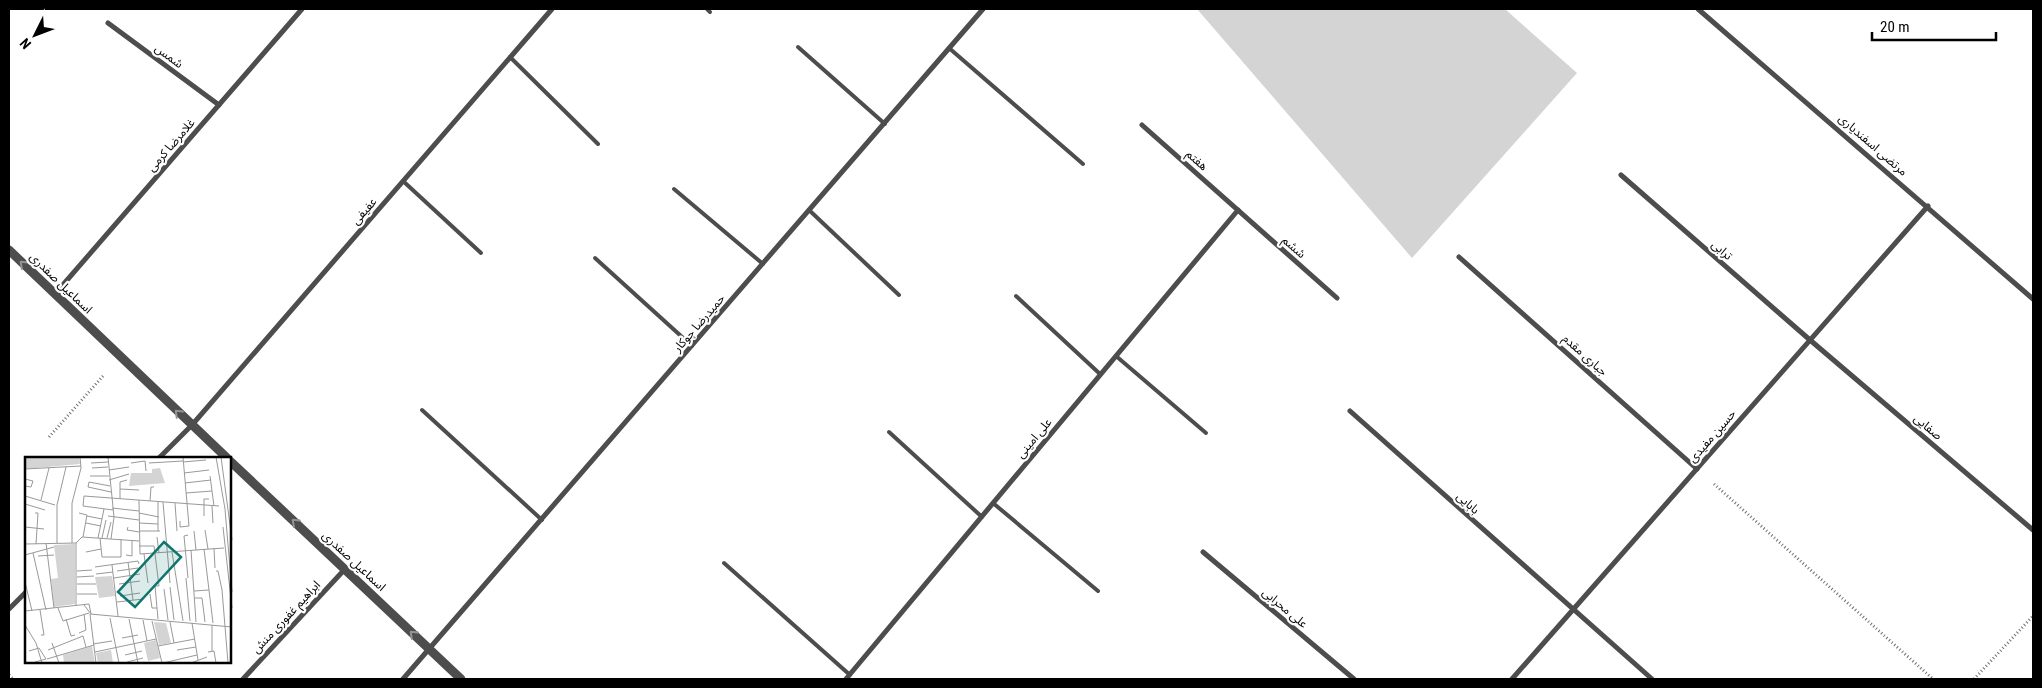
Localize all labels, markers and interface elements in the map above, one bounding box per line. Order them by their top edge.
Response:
north arrow [10,10,60,60]
scale bar [1872,10,1996,42]
text: 20 m [1880,18,1910,36]
text: N [17,35,34,52]
street label: شمس [152,41,186,71]
street label: مرتضی اسفندیاری [1836,111,1910,179]
street label: غلامرضا کرمی [144,116,198,174]
street label: هفتم [1182,147,1211,175]
street label: عفیفی [348,195,380,227]
street label: ششم [1278,233,1308,263]
street label: ترابی [1709,237,1736,263]
street label: اسماعیل صفدری [27,250,95,316]
one-way arrow [20,261,29,270]
street label: حمیدرضا جوکار [670,291,728,355]
street label: جباری مقدم [1558,331,1610,380]
street label: حسین مفیدی [1685,407,1739,465]
one-way arrow [175,409,184,418]
street label: صفایی [1911,411,1945,443]
street label: علی امینی [1013,415,1055,461]
inset map [25,457,231,663]
street label: بابایی [1454,489,1482,517]
one-way arrow [292,519,301,528]
street label: اسماعیل صفدری [319,528,389,594]
street label: ابراهیم غفوری منش [249,578,325,657]
street label: علی محرابی [1260,585,1310,631]
one-way arrow [410,631,419,640]

